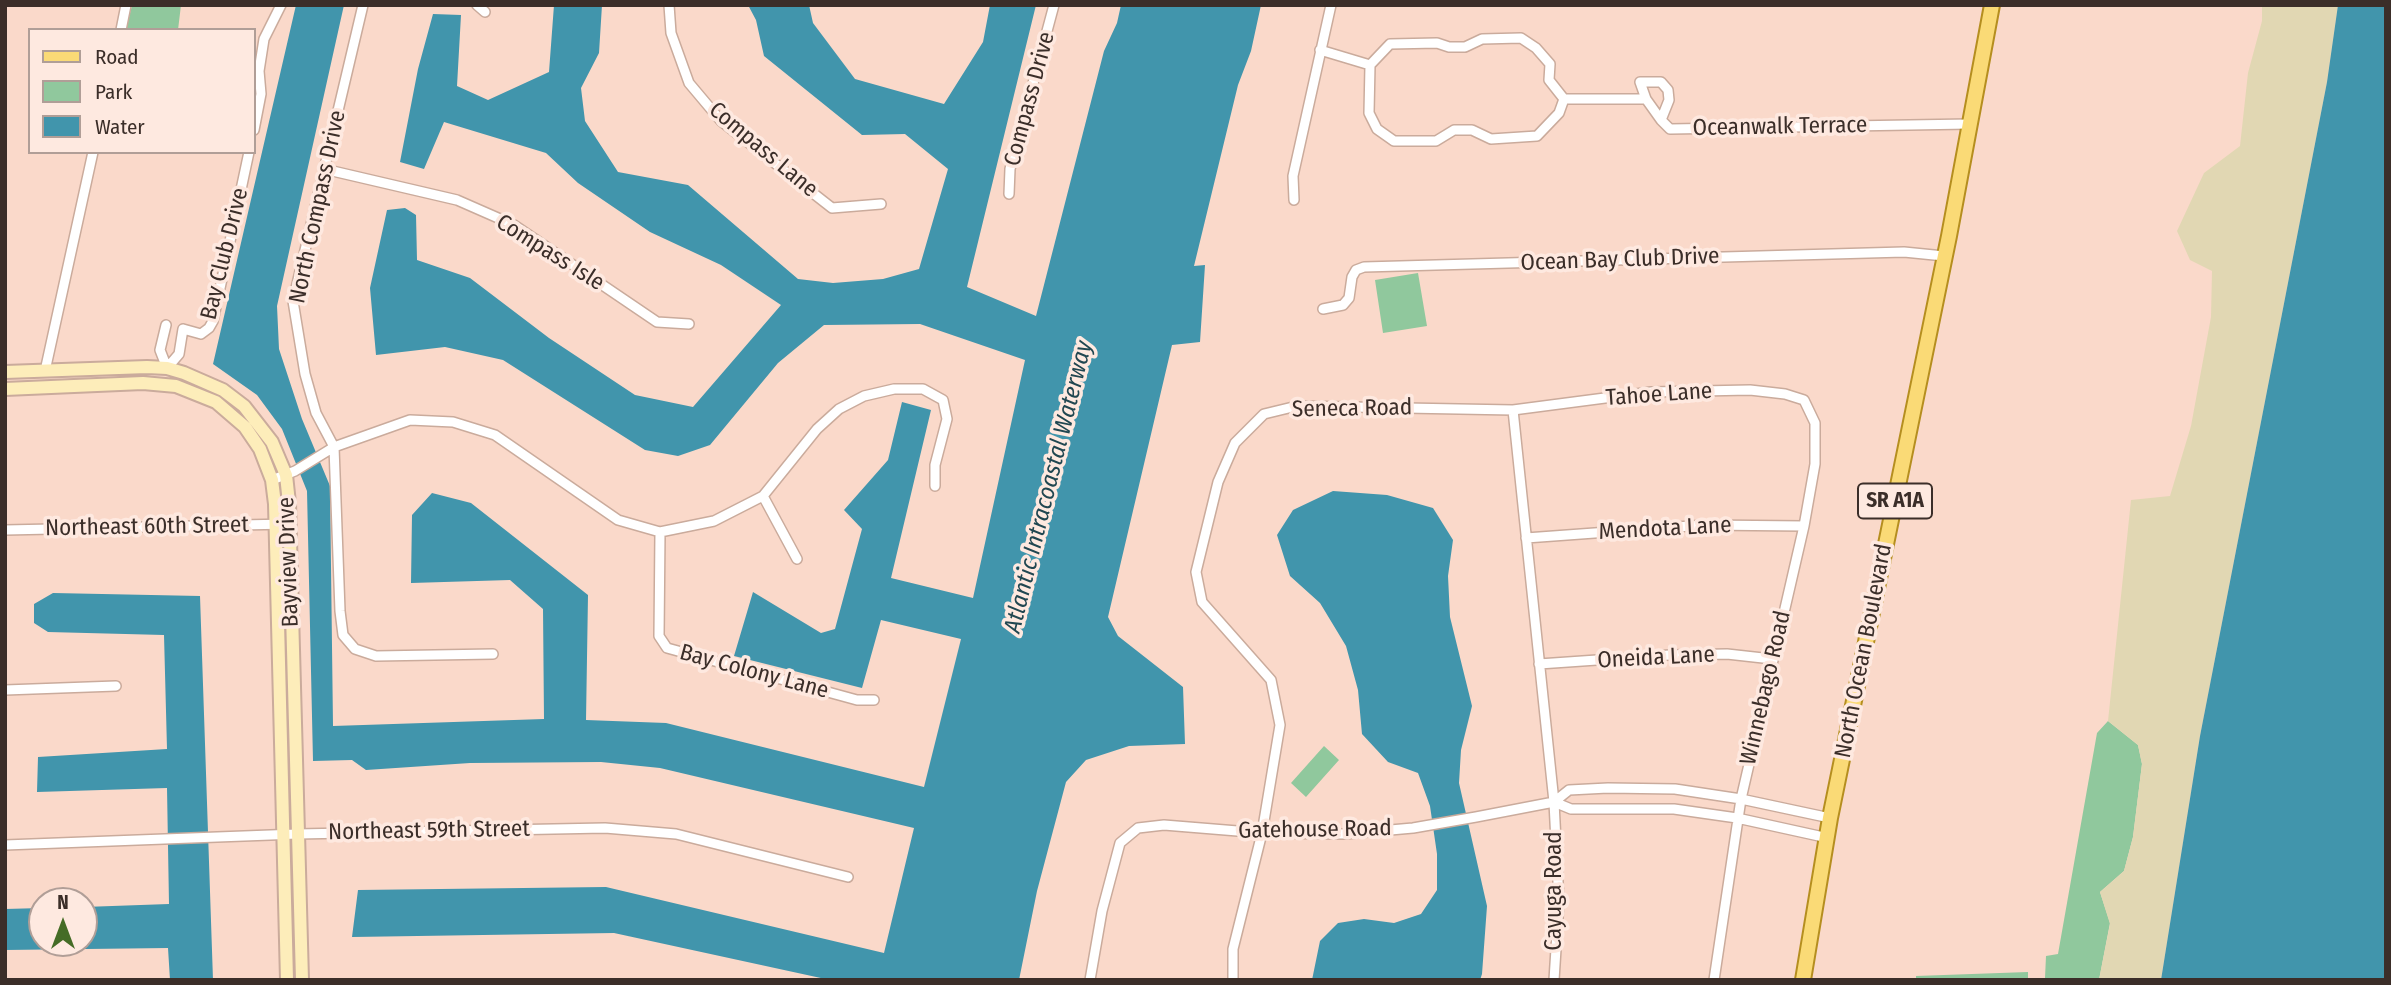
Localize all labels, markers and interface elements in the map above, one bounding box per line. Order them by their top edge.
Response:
legend [28,28,256,154]
street label: Compass Drive [999,29,1061,169]
text: Road [95,44,139,70]
text: Park [95,79,132,105]
street label: Compass Lane [703,96,823,204]
street label: North Compass Drive [284,108,352,306]
street label: Oceanwalk Terrace [1693,112,1867,142]
text: Water [95,114,145,140]
street label: Bay Club Drive [195,185,255,323]
street label: Compass Isle [491,209,609,297]
street label: Ocean Bay Club Drive [1520,243,1720,277]
water label: Atlantic Intracoastal Waterway [999,338,1099,636]
street label: Tahoe Lane [1605,378,1713,412]
street label: Seneca Road [1292,394,1412,424]
road number: SR A1A [1858,484,1932,518]
street label: Bayview Drive [273,496,305,628]
street label: Northeast 60th Street [45,511,249,543]
street label: Mendota Lane [1598,512,1732,546]
street label: North Ocean Boulevard [1830,541,1898,761]
street label: Winnebago Road [1735,608,1797,768]
street label: Bay Colony Lane [677,639,831,705]
street label: Oneida Lane [1597,641,1715,675]
street label: Northeast 59th Street [328,815,530,847]
street label: Gatehouse Road [1238,815,1392,845]
street label: Cayuga Road [1541,831,1569,951]
north arrow [28,887,98,957]
text: N [57,891,69,914]

